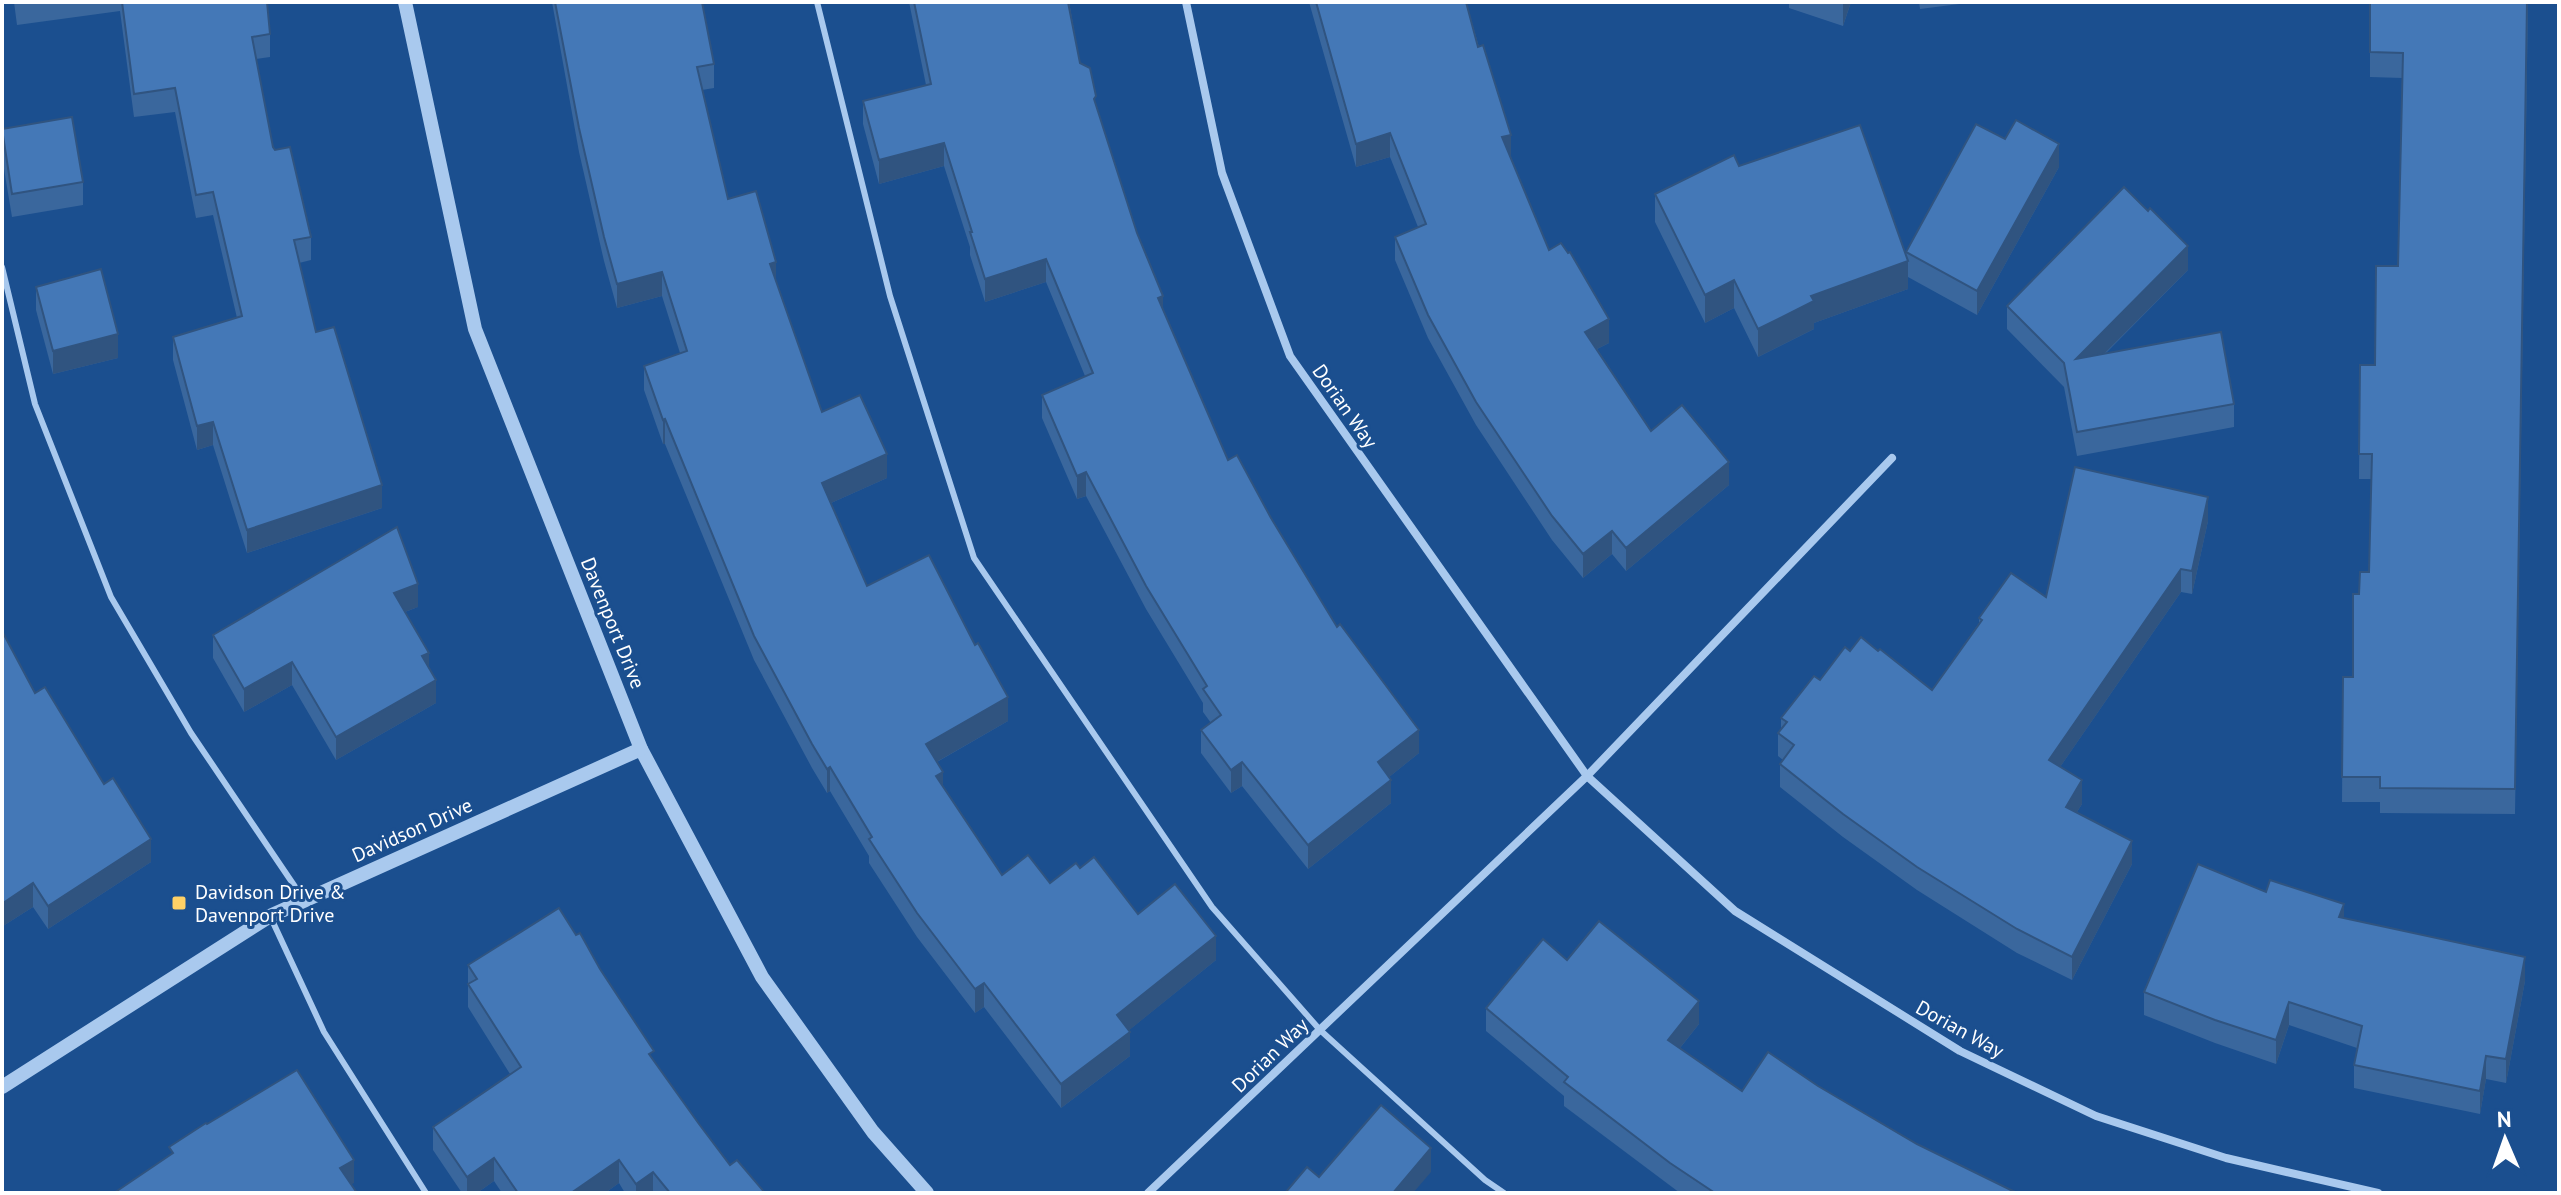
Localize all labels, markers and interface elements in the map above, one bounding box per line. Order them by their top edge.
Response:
street label: Dorian Way [1307,359,1384,454]
street label: Davenport Drive [575,554,651,692]
street label: Davidson Drive [348,792,476,868]
place label: Davidson Drive & Davenport Drive [195,879,346,928]
marker: Davidson Drive & Davenport Drive [170,894,188,912]
street label: Dorian Way [1911,994,2009,1064]
street label: Dorian Way [1226,1012,1314,1098]
north arrow [2465,1099,2545,1179]
text: N [2497,1105,2512,1133]

